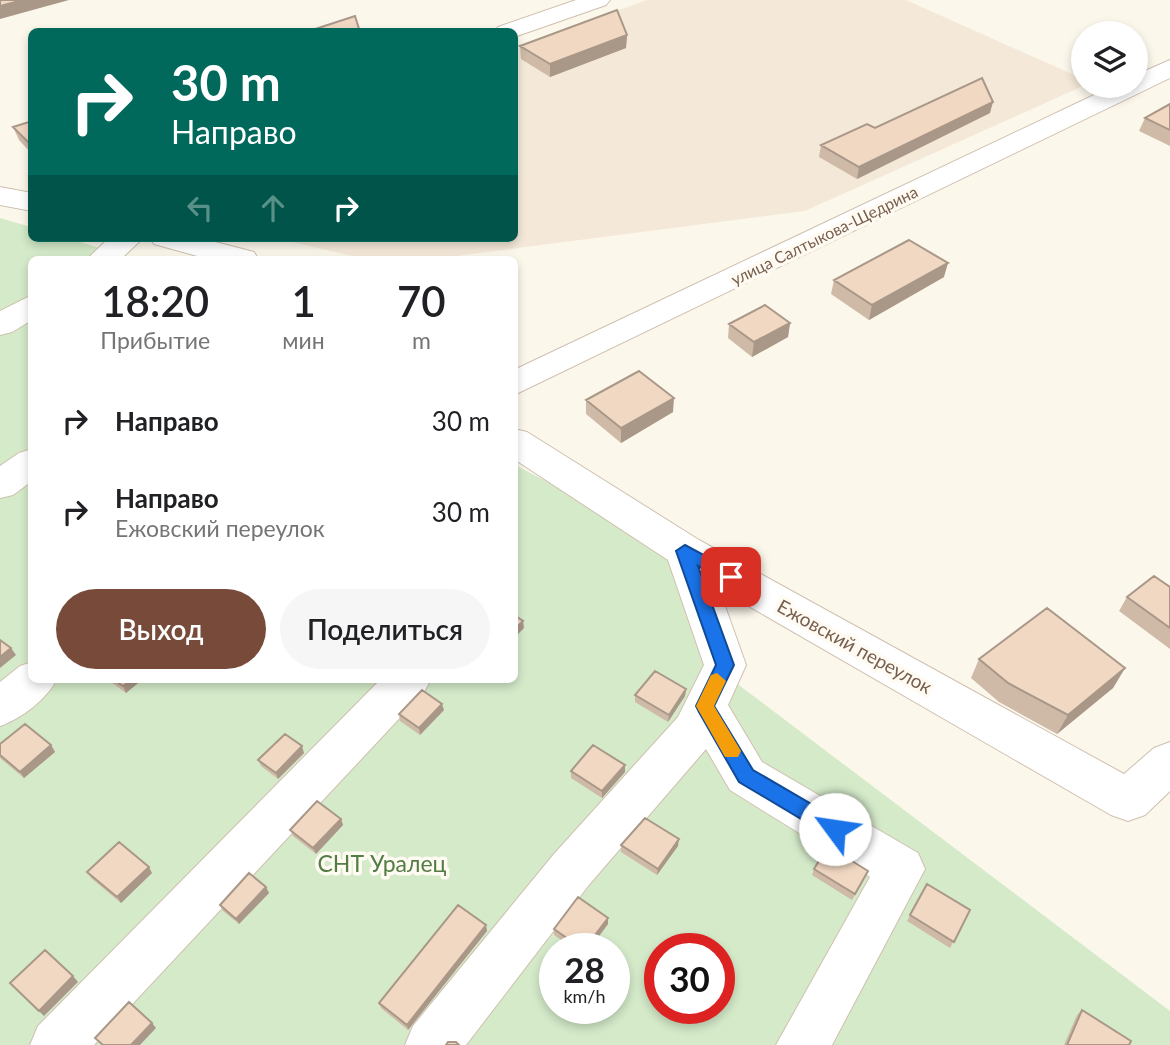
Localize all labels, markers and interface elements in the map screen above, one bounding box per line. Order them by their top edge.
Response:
map controls [1071,21,1148,98]
button: layers [1071,21,1148,98]
text: 30 m [171,53,281,111]
icon: right [56,56,147,147]
text: Направо [171,112,297,151]
street label: улица Салтыкова-Щедрина [728,181,920,289]
icon: left [181,189,219,227]
icon: ahead [254,189,292,227]
icon: right [327,189,365,227]
text: 18:20 [101,276,209,326]
text: 1 [291,276,316,326]
text: 70 [397,276,446,326]
text: Прибытие [100,326,210,354]
text: мин [282,326,325,354]
text: m [412,326,431,354]
icon: right [56,402,94,440]
text: Направо [115,405,219,437]
text: 30 m [432,405,490,437]
text: Направо [115,482,219,514]
icon: right [56,493,94,531]
text: 30 m [432,496,490,528]
text: Ежовский переулок [115,514,325,542]
pin [701,547,761,607]
icon: arrive [712,558,750,596]
button: Выход [56,589,266,669]
button: Поделиться [280,589,490,669]
street label: Ежовский переулок [774,594,936,698]
position arrow [798,792,872,866]
park label: СНТ Уралец [317,849,447,877]
speed limit sign: 30 [644,933,735,1024]
text: 28 [564,948,605,990]
text: km/h [563,985,606,1007]

